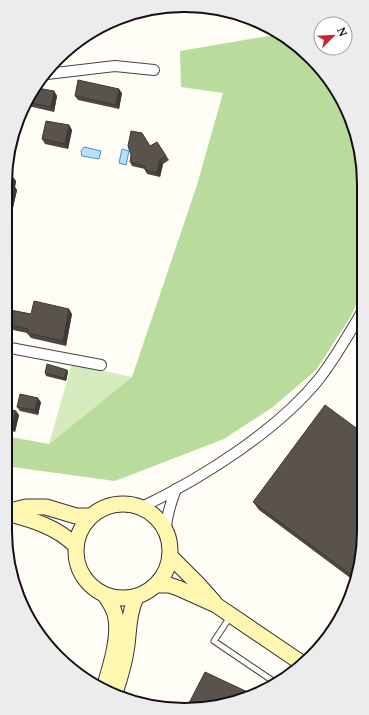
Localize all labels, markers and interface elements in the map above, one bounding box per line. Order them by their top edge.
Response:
north arrow [313,16,353,56]
text: N [334,25,351,39]

